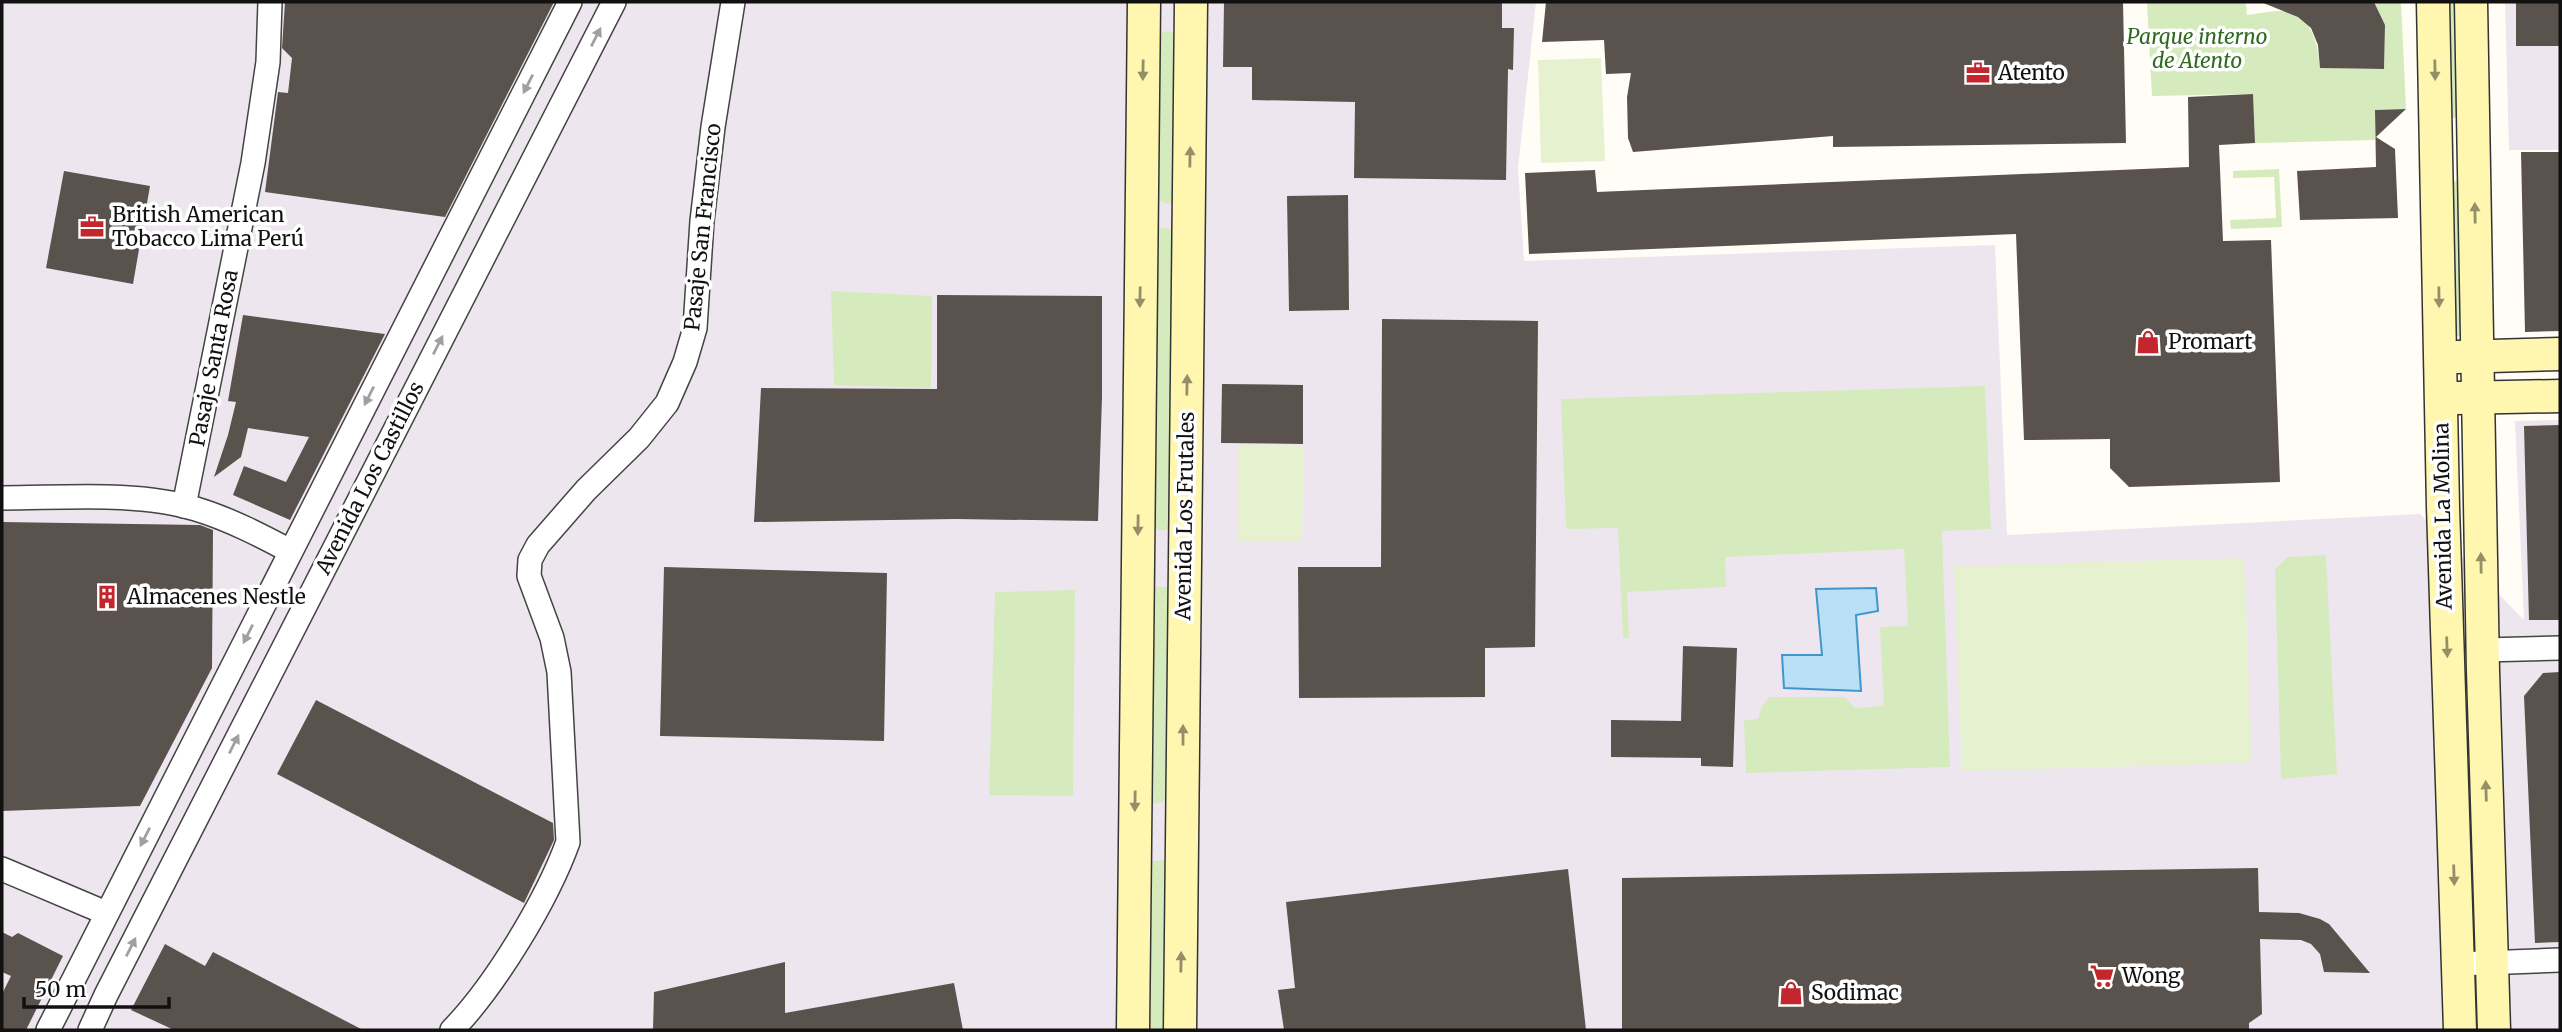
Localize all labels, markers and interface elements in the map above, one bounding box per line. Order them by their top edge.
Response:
park label: Parque interno de Atento [2127,23,2267,74]
one-way arrow [589,27,601,47]
one-way arrow [1137,59,1149,81]
office icon: Atento [1964,59,1992,87]
place label: Atento [1997,59,2065,86]
one-way arrow [2429,59,2441,81]
one-way arrow [523,74,534,94]
street label: Pasaje San Francisco [678,122,727,332]
one-way arrow [1184,146,1196,168]
place label: British American Tobacco Lima Perú [112,201,304,252]
one-way arrow [2469,202,2481,224]
office icon: British American Tobacco Lima Perú [78,213,106,241]
street label: Pasaje Santa Rosa [183,267,244,449]
one-way arrow [1134,287,1146,309]
one-way arrow [2433,287,2445,309]
shop icon: Promart [2134,328,2162,356]
place label: Promart [2168,328,2252,355]
one-way arrow [433,335,444,355]
one-way arrow [1182,373,1193,395]
street label: Avenida Los Castillos [309,377,430,580]
one-way arrow [364,386,375,406]
street label: Avenida Los Frutales [1169,411,1200,622]
street label: Avenida La Molina [2427,422,2458,611]
one-way arrow [1132,514,1143,536]
one-way arrow [2475,552,2486,574]
building icon: Almacenes Nestle [93,583,121,611]
place label: Almacenes Nestle [126,583,306,610]
one-way arrow [243,624,254,644]
one-way arrow [2441,637,2452,659]
one-way arrow [1177,723,1189,745]
one-way arrow [229,734,240,754]
one-way arrow [2481,779,2492,801]
one-way arrow [1129,791,1141,813]
one-way arrow [140,827,151,847]
one-way arrow [2448,864,2460,886]
one-way arrow [125,937,136,957]
one-way arrow [1175,951,1187,973]
supermarket icon: Wong [2088,962,2116,990]
place label: Wong [2121,962,2181,989]
scale bar [24,965,170,1009]
text: 50 m [35,976,86,1003]
shop icon: Sodimac [1777,979,1805,1007]
place label: Sodimac [1811,979,1899,1006]

